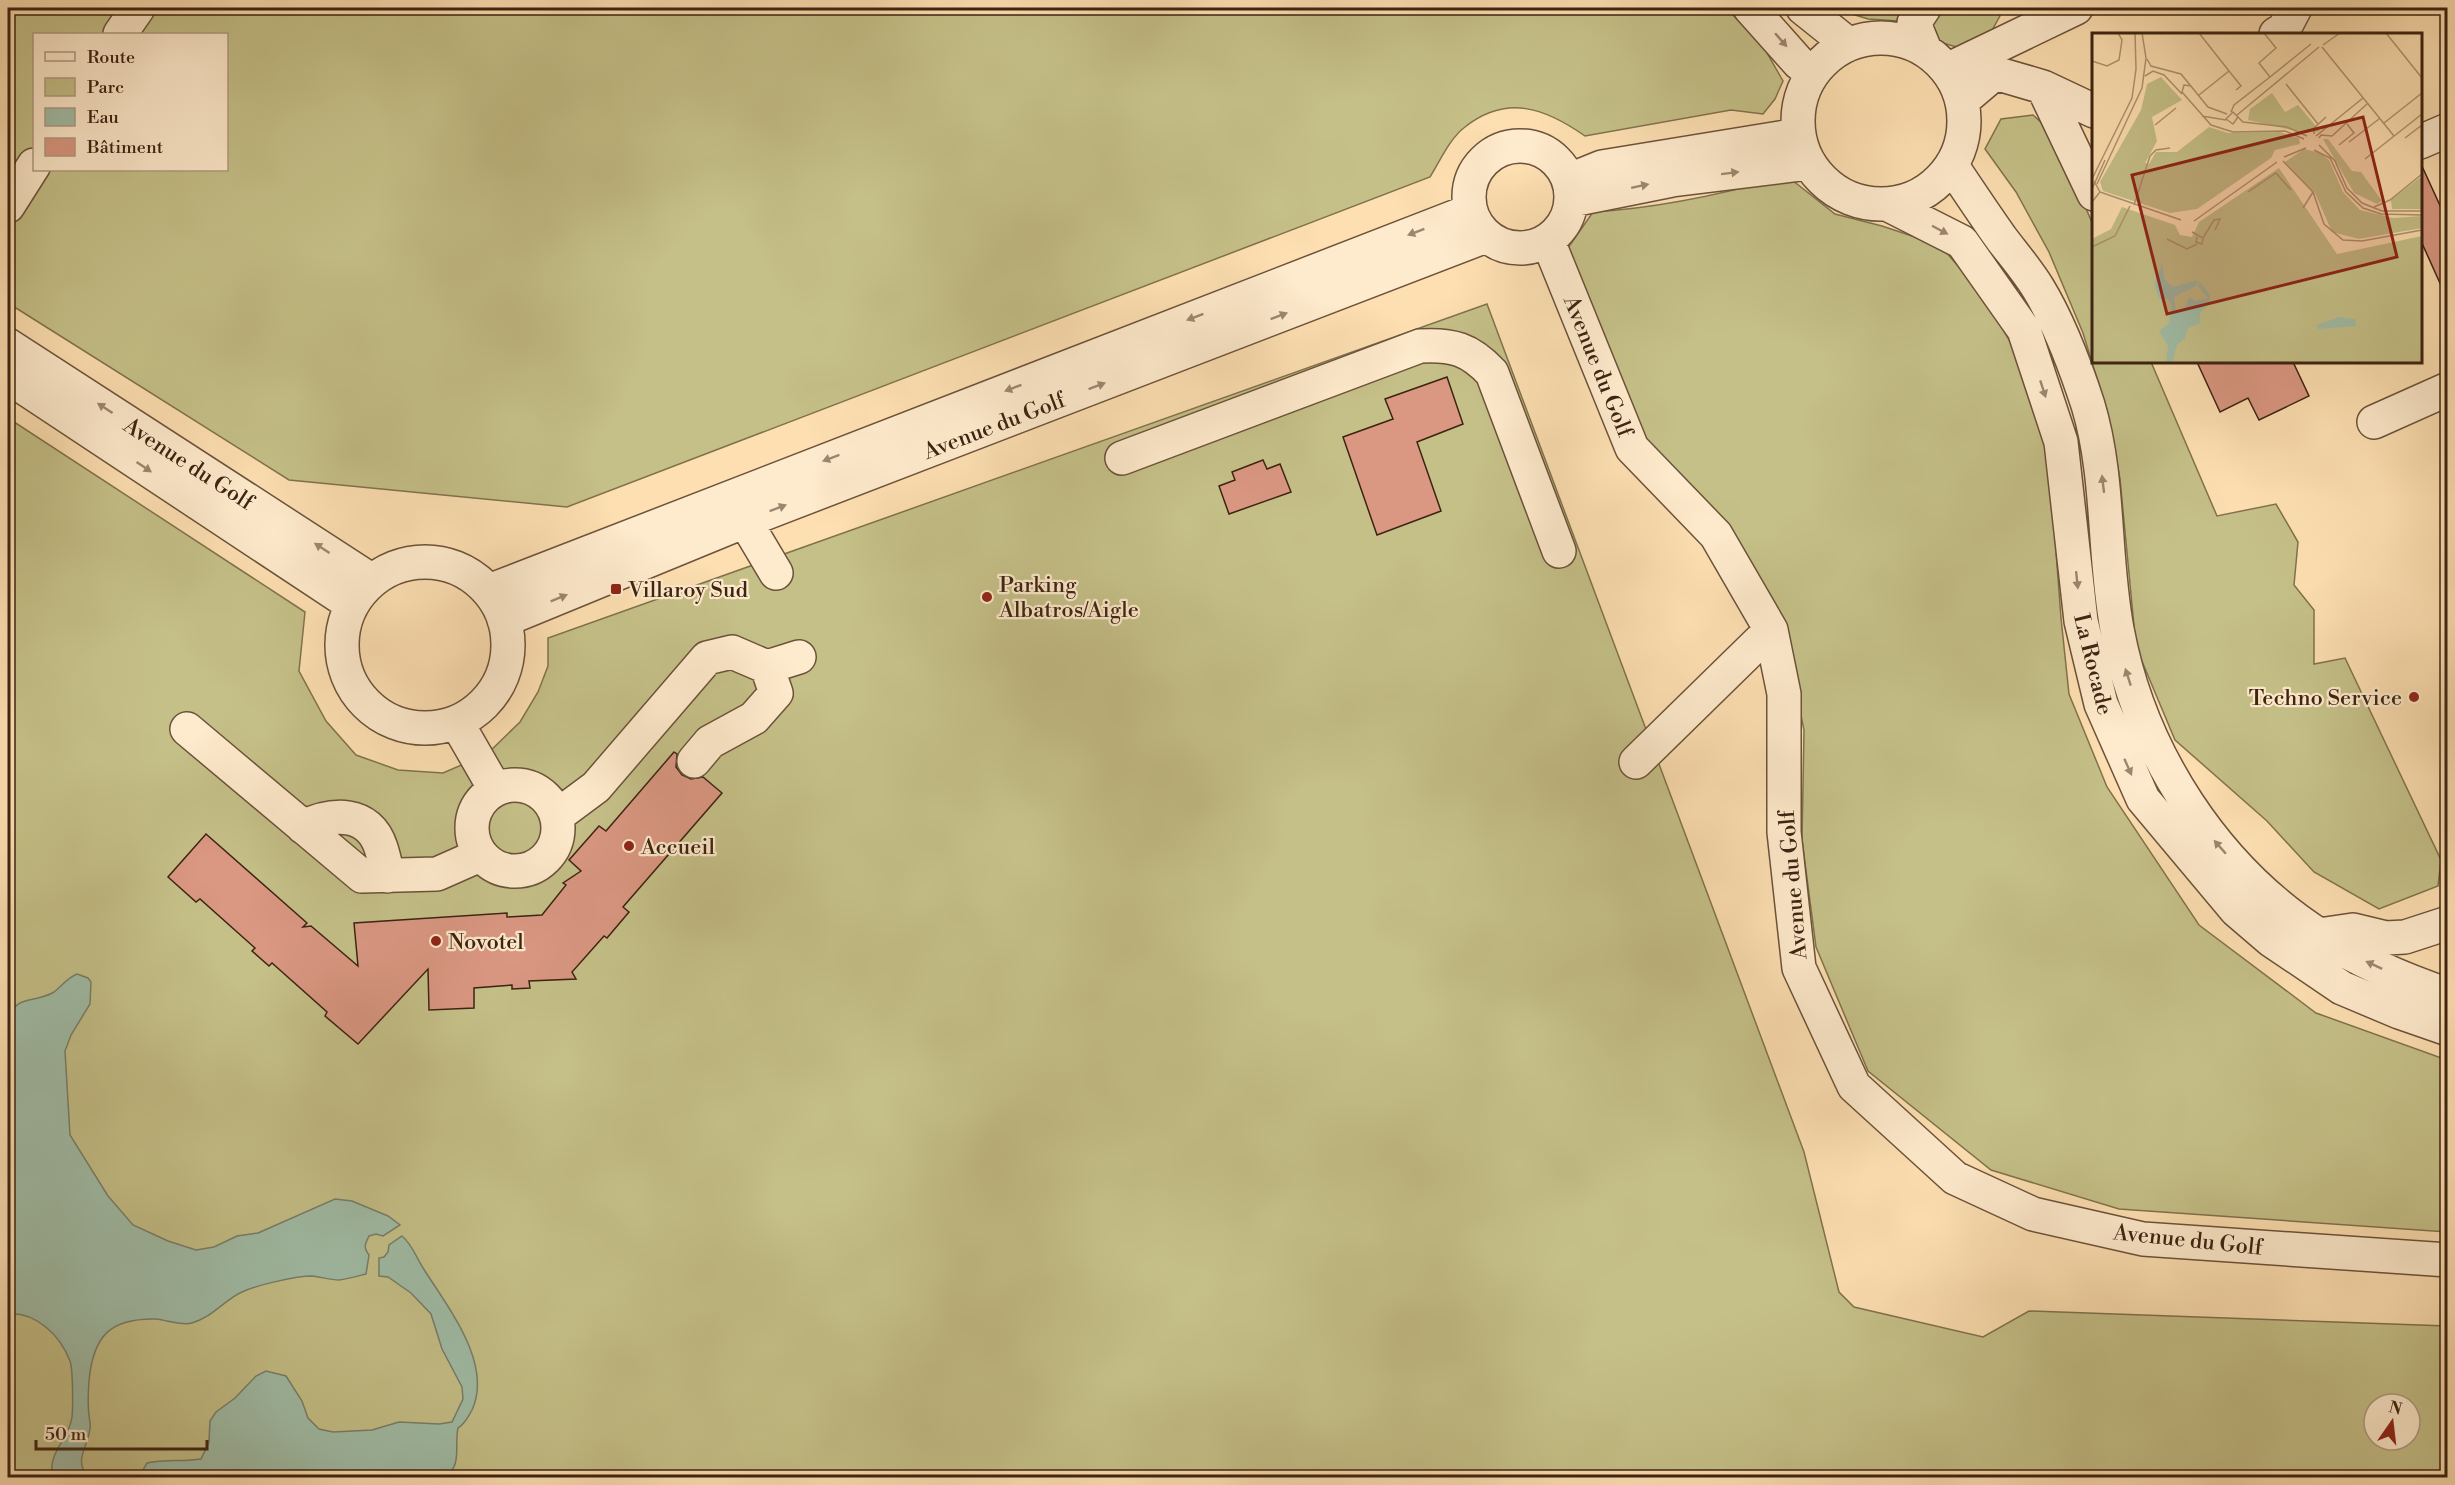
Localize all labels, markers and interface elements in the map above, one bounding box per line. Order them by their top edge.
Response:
one-way arrow [1774,32,1787,47]
legend [33,33,228,171]
inset map [2092,33,2422,363]
text: Route [87,46,135,69]
text: Parc [87,76,124,99]
text: Eau [87,106,120,129]
text: Bâtiment [86,136,164,159]
one-way arrow [1721,168,1740,177]
one-way arrow [1630,181,1649,190]
one-way arrow [1932,225,1949,235]
one-way arrow [1406,227,1424,237]
street label: Avenue du Golf [1557,291,1639,442]
one-way arrow [1271,311,1289,321]
one-way arrow [1186,313,1204,323]
one-way arrow [2039,380,2049,398]
one-way arrow [1089,381,1107,391]
one-way arrow [1004,384,1022,393]
street label: Avenue du Golf [919,387,1070,466]
one-way arrow [97,403,113,414]
street label: Avenue du Golf [117,412,259,517]
one-way arrow [822,454,840,464]
one-way arrow [136,461,152,472]
one-way arrow [2098,475,2107,494]
one-way arrow [769,503,787,513]
one-way arrow [314,543,330,554]
one-way arrow [2072,571,2082,590]
place label: Parking Albatros/Aigle [998,572,1139,624]
place label: Villaroy Sud [627,577,748,604]
marker: Villaroy Sud [609,582,623,596]
marker: Parking Albatros/Aigle [980,590,994,604]
one-way arrow [550,593,568,603]
street label: La Rocade [2067,611,2118,718]
one-way arrow [2123,668,2132,686]
place label: Techno Service [2249,685,2402,712]
marker: Techno Service [2407,690,2421,704]
one-way arrow [2123,758,2133,776]
street label: Avenue du Golf [1773,808,1814,962]
place label: Accueil [640,834,716,861]
marker: Accueil [622,839,636,853]
one-way arrow [2214,839,2227,855]
place label: Novotel [448,929,524,956]
marker: Novotel [429,934,443,948]
one-way arrow [2364,960,2382,970]
street label: Avenue du Golf [2111,1219,2265,1262]
north arrow [2362,1392,2422,1452]
text: N [2387,1397,2404,1420]
scale bar [36,1413,207,1451]
text: 50 m [45,1423,87,1446]

